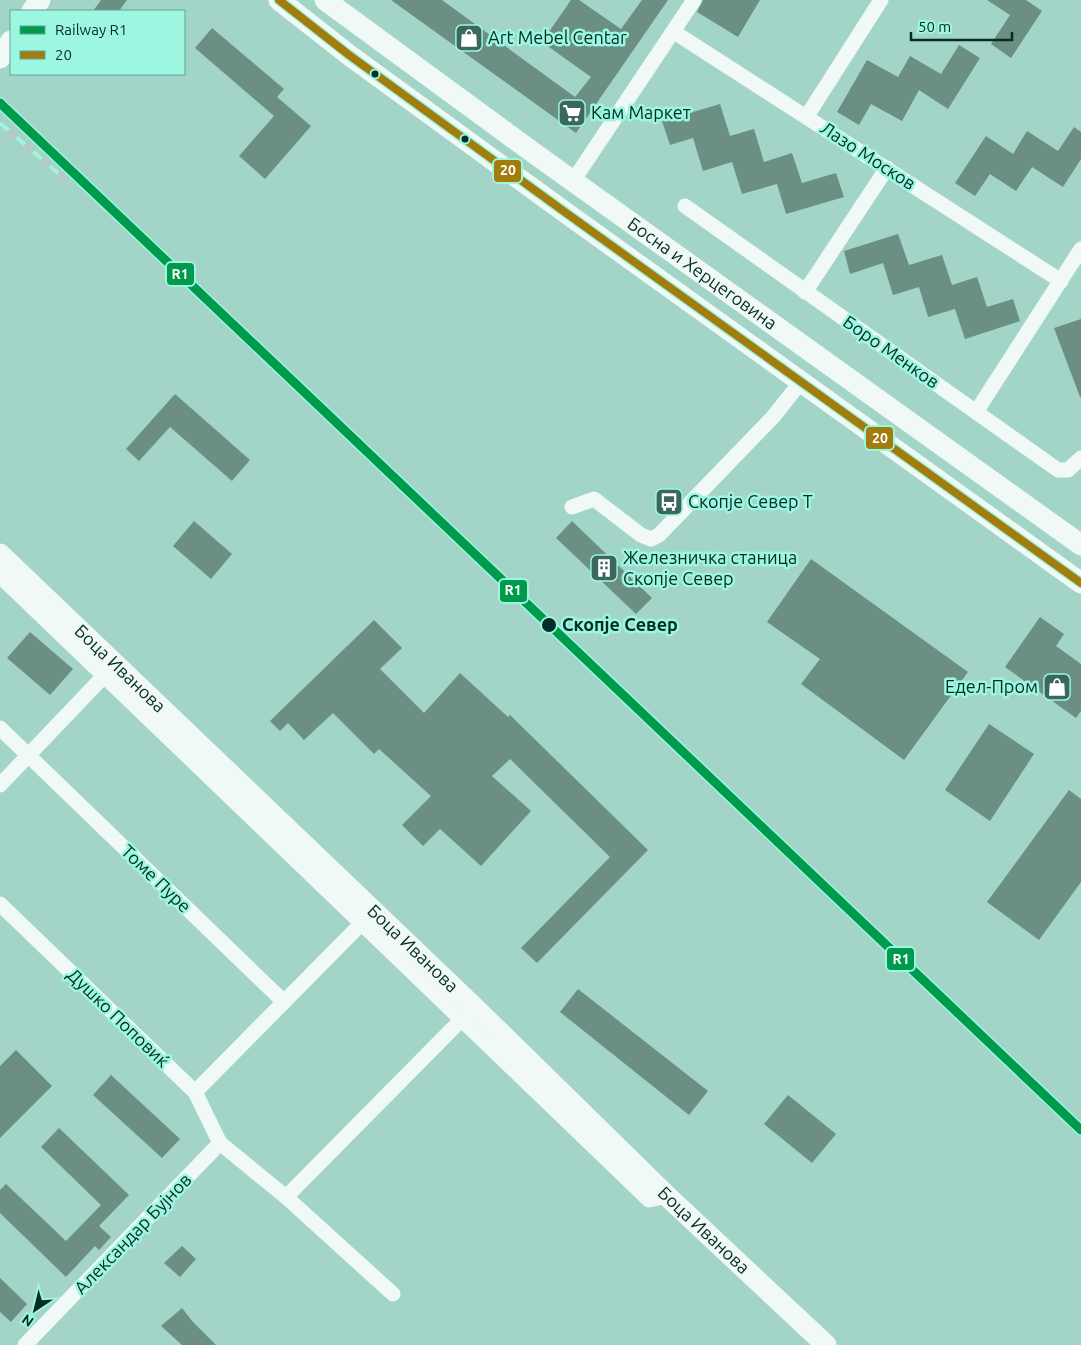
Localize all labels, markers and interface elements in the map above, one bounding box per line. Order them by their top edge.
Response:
legend [10,10,185,75]
scale bar [911,10,1012,42]
text: 50 m [918,18,951,35]
text: Railway R1 [55,21,127,38]
shop icon: Art Mebel Centar [454,23,484,53]
place label: Art Mebel Centar [488,27,627,47]
text: 20 [55,46,72,63]
unlabelled marker [370,69,380,79]
supermarket icon: Кам Маркет [557,98,587,128]
place label: Кам Маркет [591,102,691,122]
street label: Лазо Москов [817,117,920,193]
unlabelled marker [460,134,470,144]
line badge: 20 [493,159,522,183]
text: 20 [500,162,516,178]
street label: Босна и Херцеговина [624,213,781,333]
line badge: R1 [166,262,195,286]
text: R1 [171,266,189,282]
street label: Боро Менков [840,311,943,392]
line badge: 20 [865,426,894,450]
text: 20 [872,430,888,446]
bus stop icon: Скопје Север Т [654,487,684,517]
place label: Скопје Север Т [688,491,813,511]
place label: Железничка станица Скопје Север [623,547,797,588]
building icon: Железничка станица Скопје Север [589,553,619,583]
line badge: R1 [499,579,528,603]
text: R1 [504,582,522,598]
place label: Скопје Север [562,614,678,634]
marker: Скопје Север [540,616,558,634]
street label: Боца Иванова [71,620,170,716]
shop icon: Едел-Пром [1042,672,1072,702]
place label: Едел-Пром [945,676,1038,696]
street label: Томе Пуре [118,840,195,916]
street label: Боца Иванова [364,900,463,996]
line badge: R1 [886,947,915,971]
text: R1 [892,951,910,967]
street label: Душко Поповиќ [64,964,174,1071]
street label: Александар Бујнов [70,1169,195,1298]
street label: Боца Иванова [654,1182,754,1277]
north arrow [10,1285,60,1335]
text: N [19,1311,36,1330]

